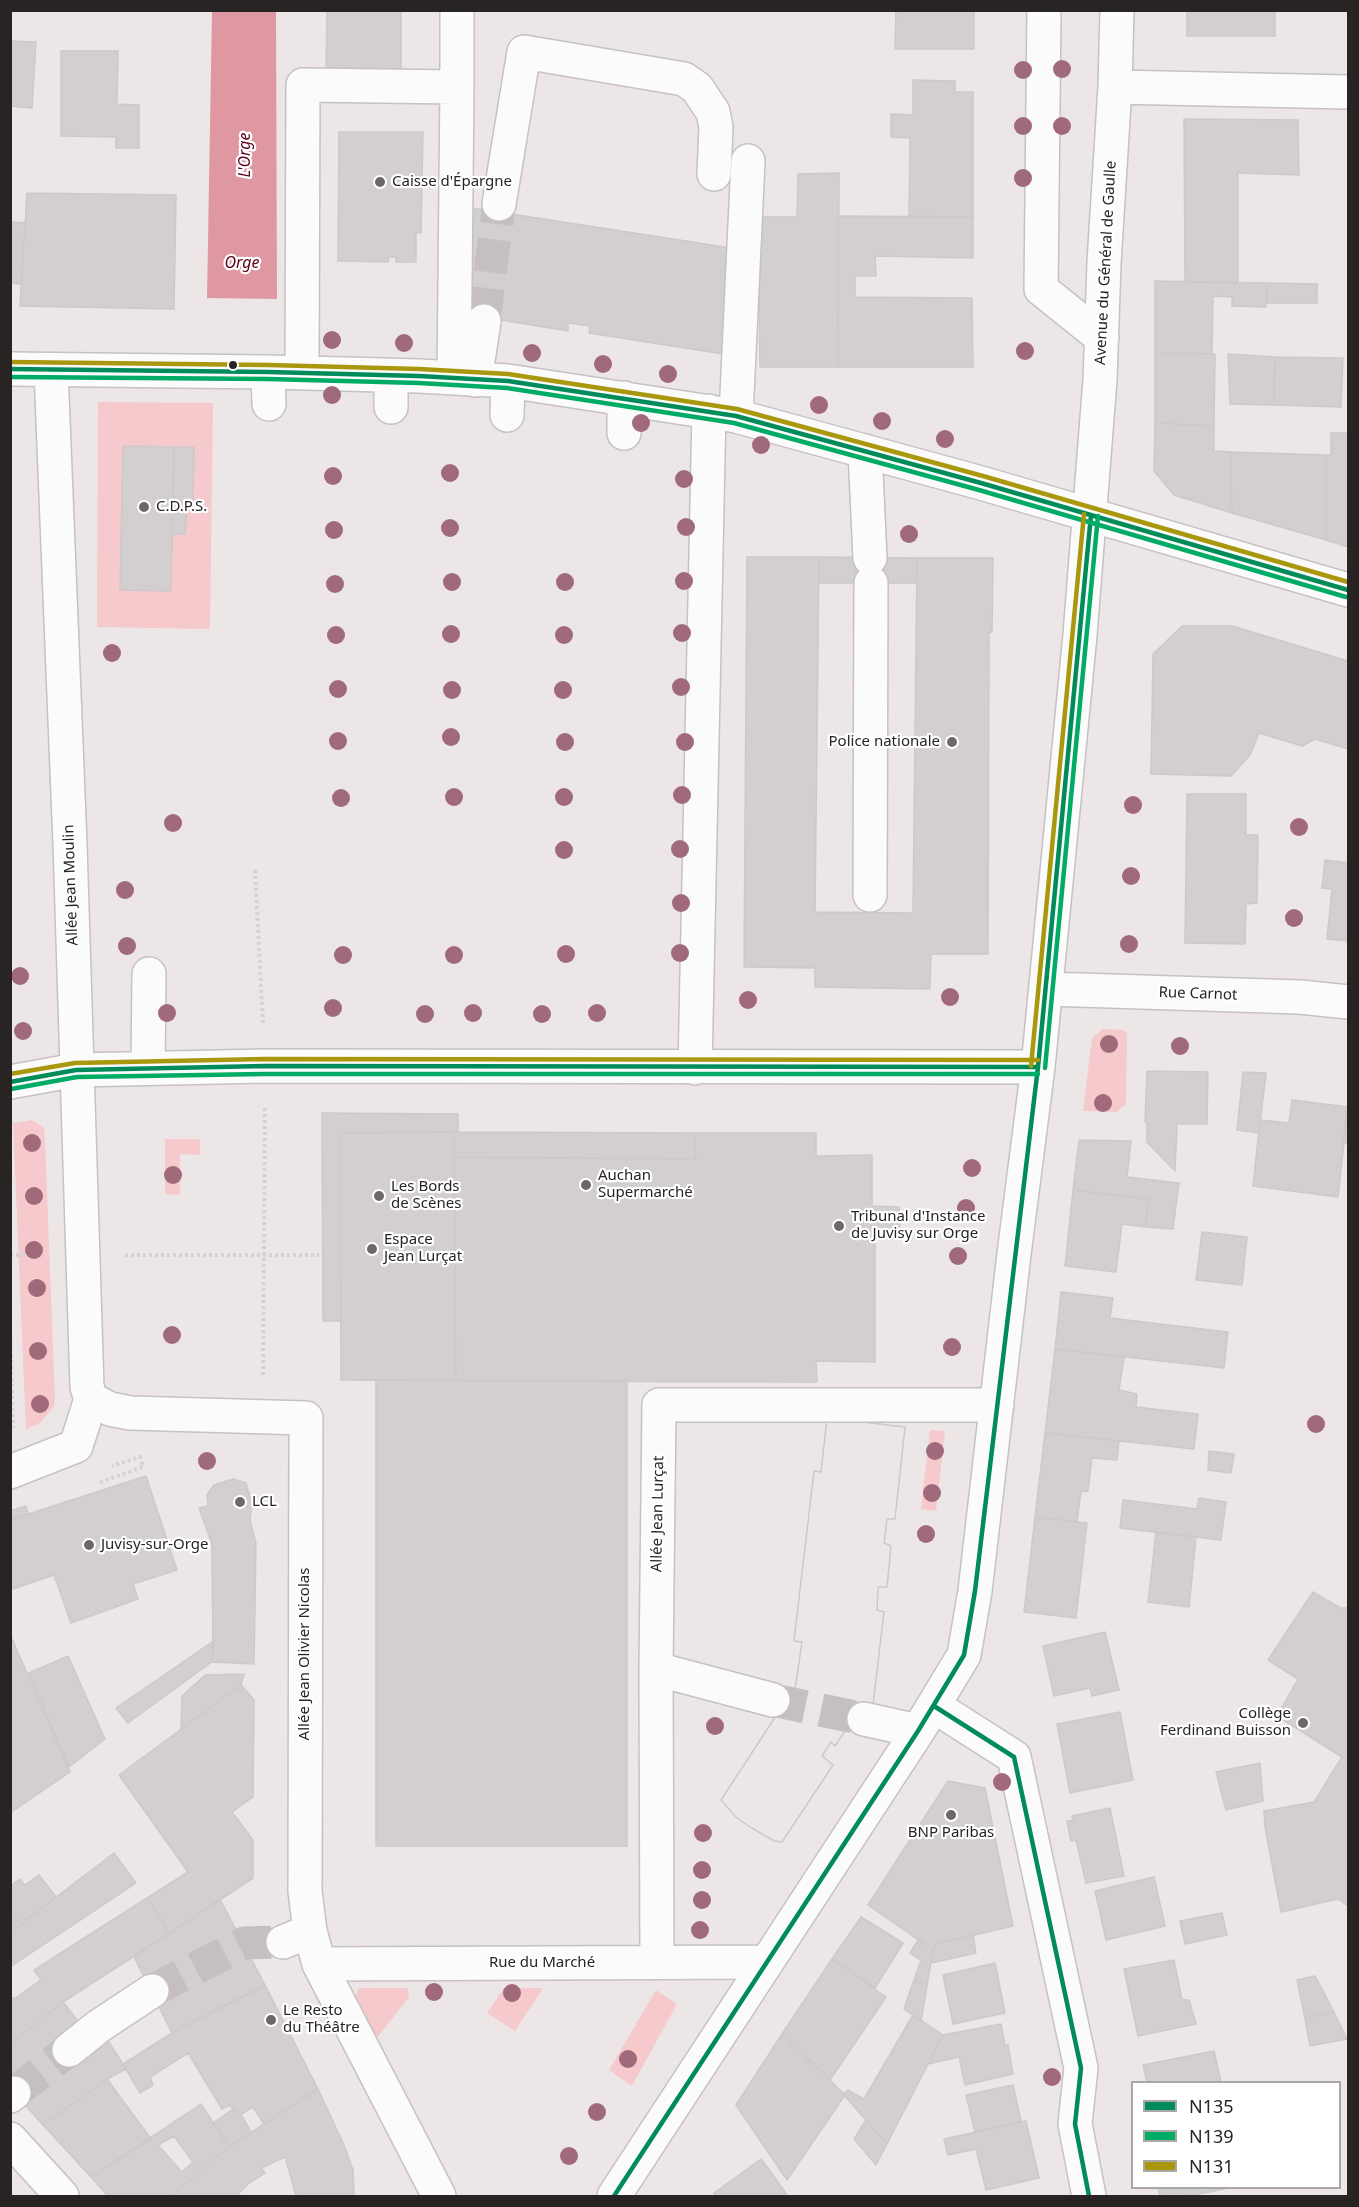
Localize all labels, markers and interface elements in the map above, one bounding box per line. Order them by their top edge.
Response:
water label: L'Orge [235,133,255,177]
street label: Avenue du Général de Gaulle [1092,160,1120,366]
place label: Caisse d'Épargne [392,173,512,191]
marker: Caisse d'Épargne [373,175,387,189]
water label: Orge [225,253,259,273]
unlabelled marker [227,359,239,371]
place label: C.D.P.S. [156,498,207,516]
marker: C.D.P.S. [137,500,151,514]
place label: Police nationale [828,733,940,751]
marker: Police nationale [945,735,959,749]
street label: Allée Jean Moulin [60,824,82,946]
street label: Rue Carnot [1158,984,1238,1004]
place label: Auchan Supermarché [598,1167,693,1202]
place label: Les Bords de Scènes [391,1178,461,1213]
marker: Auchan Supermarché [579,1178,593,1192]
marker: Les Bords de Scènes [372,1189,386,1203]
place label: Tribunal d'Instance de Juvisy sur Orge [851,1208,986,1243]
marker: Tribunal d'Instance de Juvisy sur Orge [832,1219,846,1233]
place label: Espace Jean Lurçat [384,1231,462,1266]
marker: Espace Jean Lurçat [365,1242,379,1256]
street label: Allée Jean Lurçat [648,1456,668,1572]
place label: LCL [252,1493,277,1511]
marker: LCL [233,1495,247,1509]
place label: Juvisy-sur-Orge [101,1536,208,1554]
marker: Juvisy-sur-Orge [82,1538,96,1552]
street label: Allée Jean Olivier Nicolas [296,1568,314,1740]
place label: Collège Ferdinand Buisson [1160,1705,1291,1740]
marker: Collège Ferdinand Buisson [1296,1716,1310,1730]
marker: BNP Paribas [944,1808,958,1822]
place label: BNP Paribas [908,1824,994,1842]
street label: Rue du Marché [489,1954,595,1972]
place label: Le Resto du Théâtre [283,2002,360,2037]
marker: Le Resto du Théâtre [264,2013,278,2027]
legend [1131,2081,1341,2189]
text: N135 [1189,2094,1234,2118]
text: N139 [1189,2124,1234,2148]
text: N131 [1189,2154,1234,2178]

